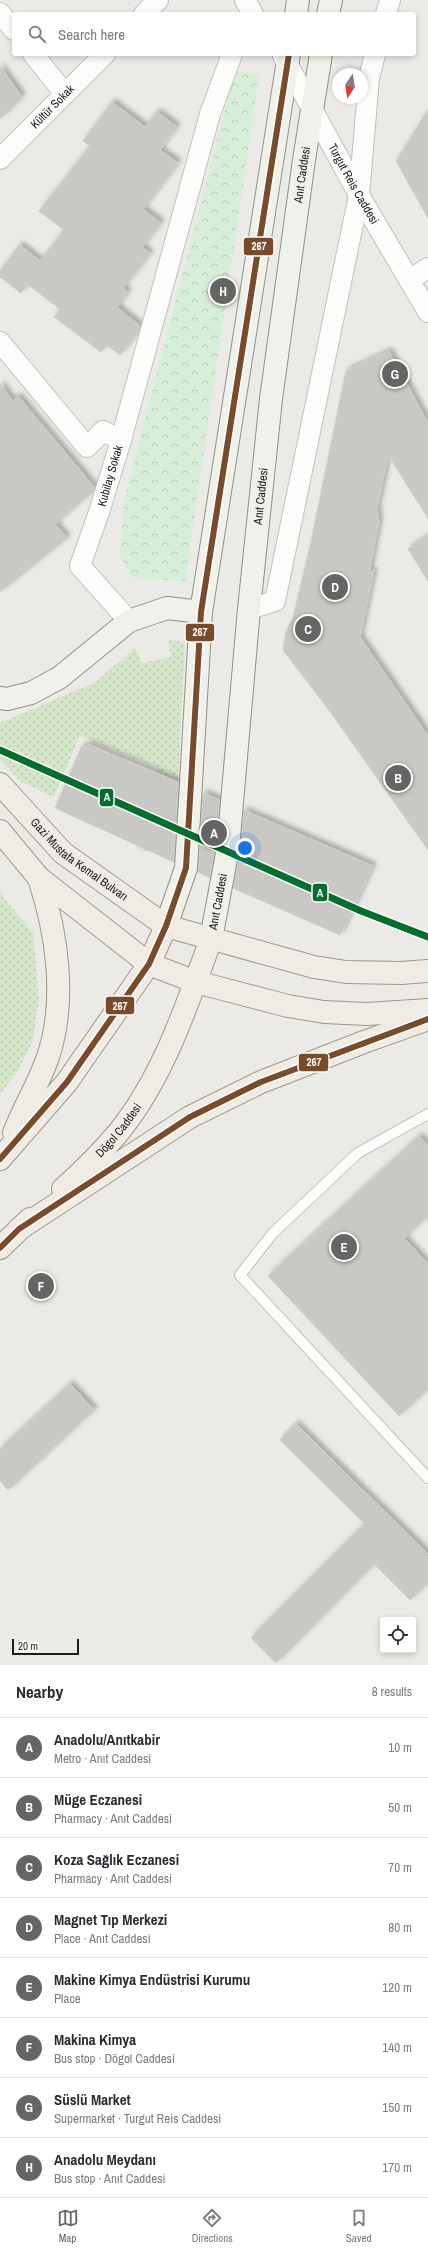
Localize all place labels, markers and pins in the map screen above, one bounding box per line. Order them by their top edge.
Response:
pin: H [210,276,236,306]
pin: G [382,359,408,389]
pin: D [322,572,348,602]
pin: C [295,614,321,644]
pin: B [385,763,411,793]
pin: A [201,818,227,848]
pin: E [331,1232,357,1262]
pin: F [28,1271,54,1301]

